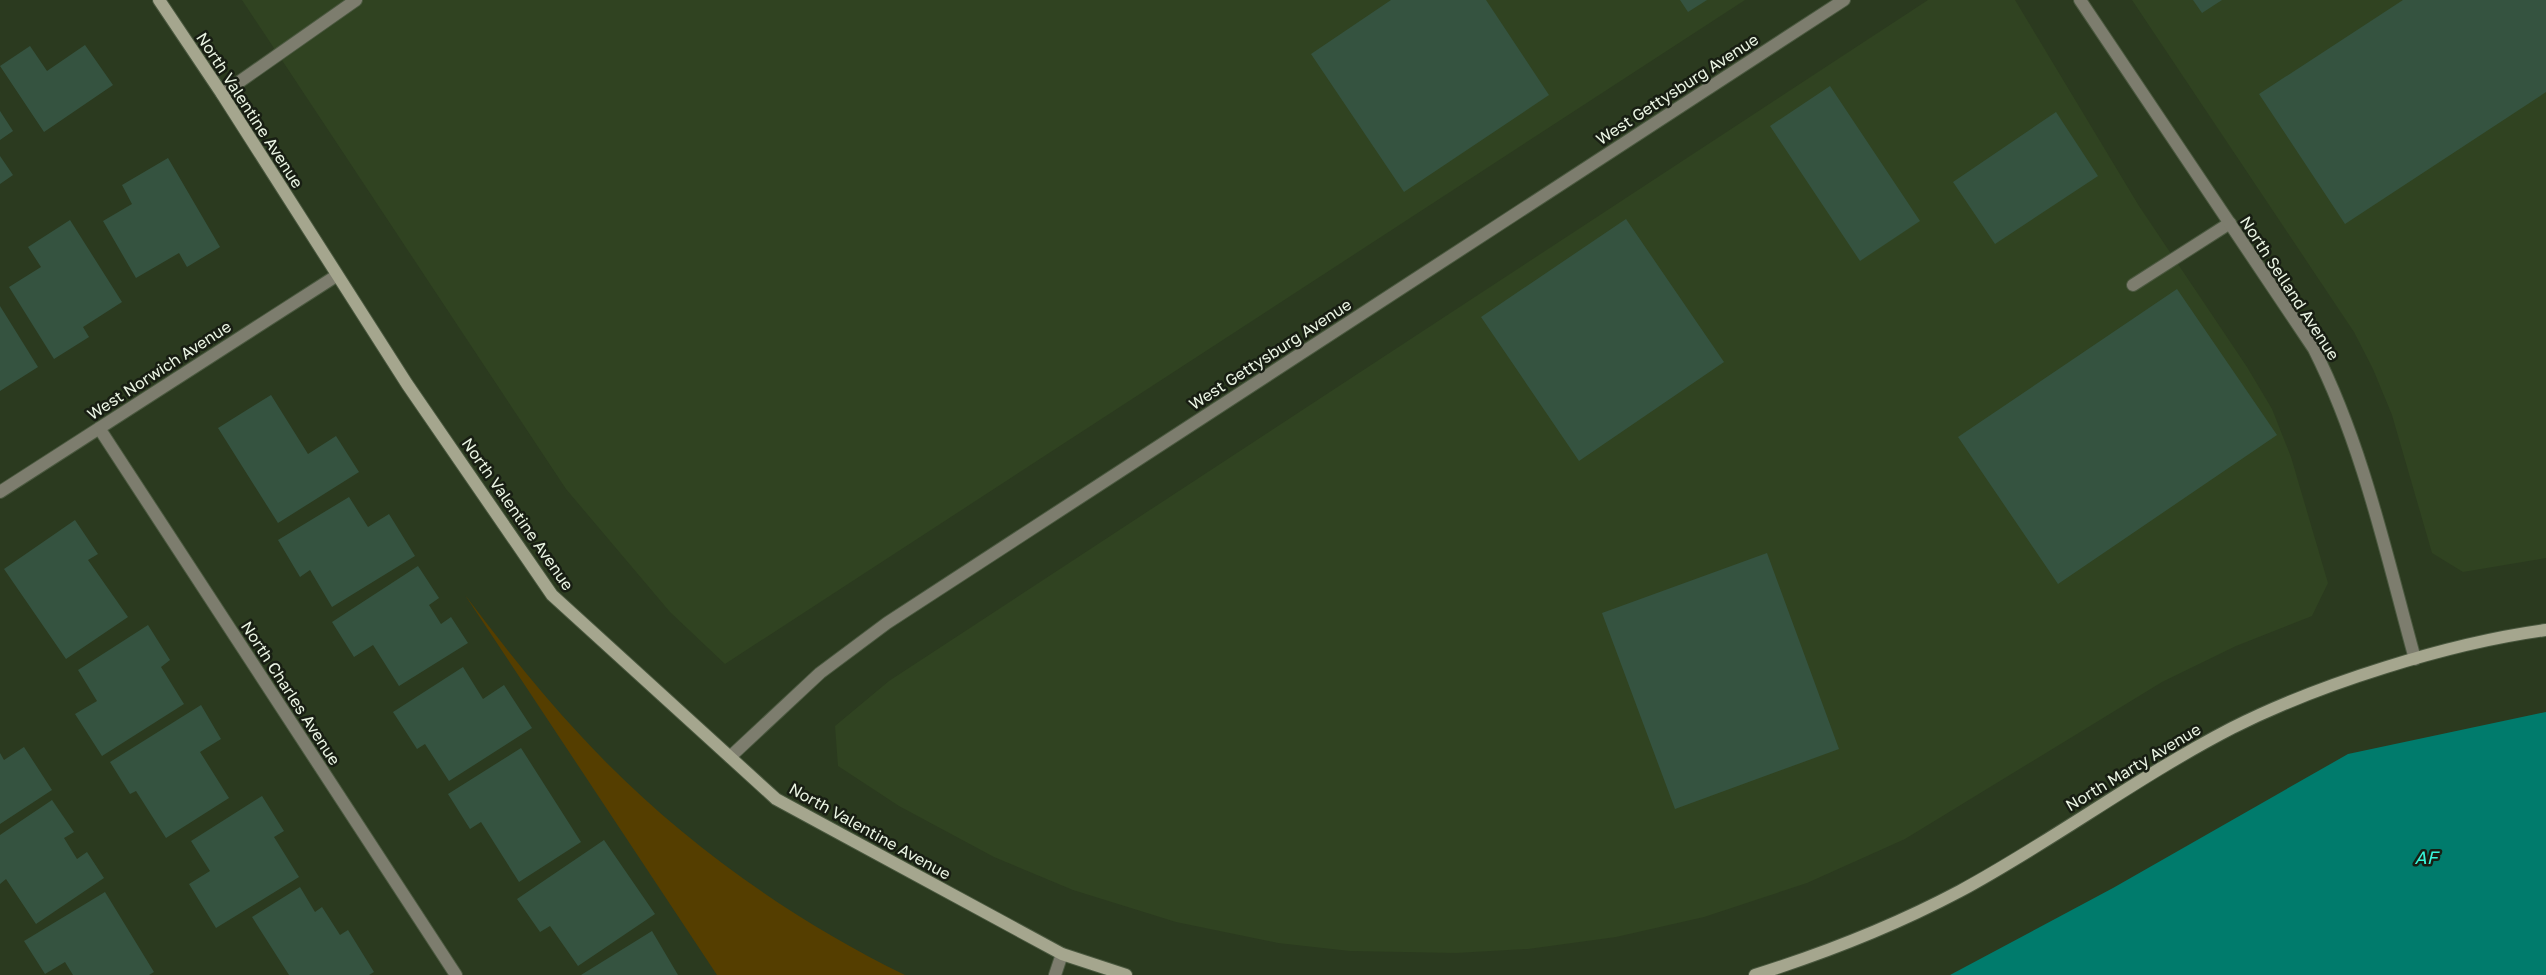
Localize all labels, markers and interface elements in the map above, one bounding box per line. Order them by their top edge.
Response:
street label: North Valentine Avenue [192,28,308,192]
street label: West Gettysburg Avenue [1592,29,1762,149]
street label: North Selland Avenue [2236,212,2344,364]
street label: West Gettysburg Avenue [1185,294,1355,414]
street label: West Norwich Avenue [83,316,235,424]
street label: North Valentine Avenue [458,434,578,594]
street label: North Charles Avenue [237,617,345,769]
street label: North Marty Avenue [2062,719,2204,815]
street label: North Valentine Avenue [786,778,954,884]
water label: AF [2415,846,2441,868]

